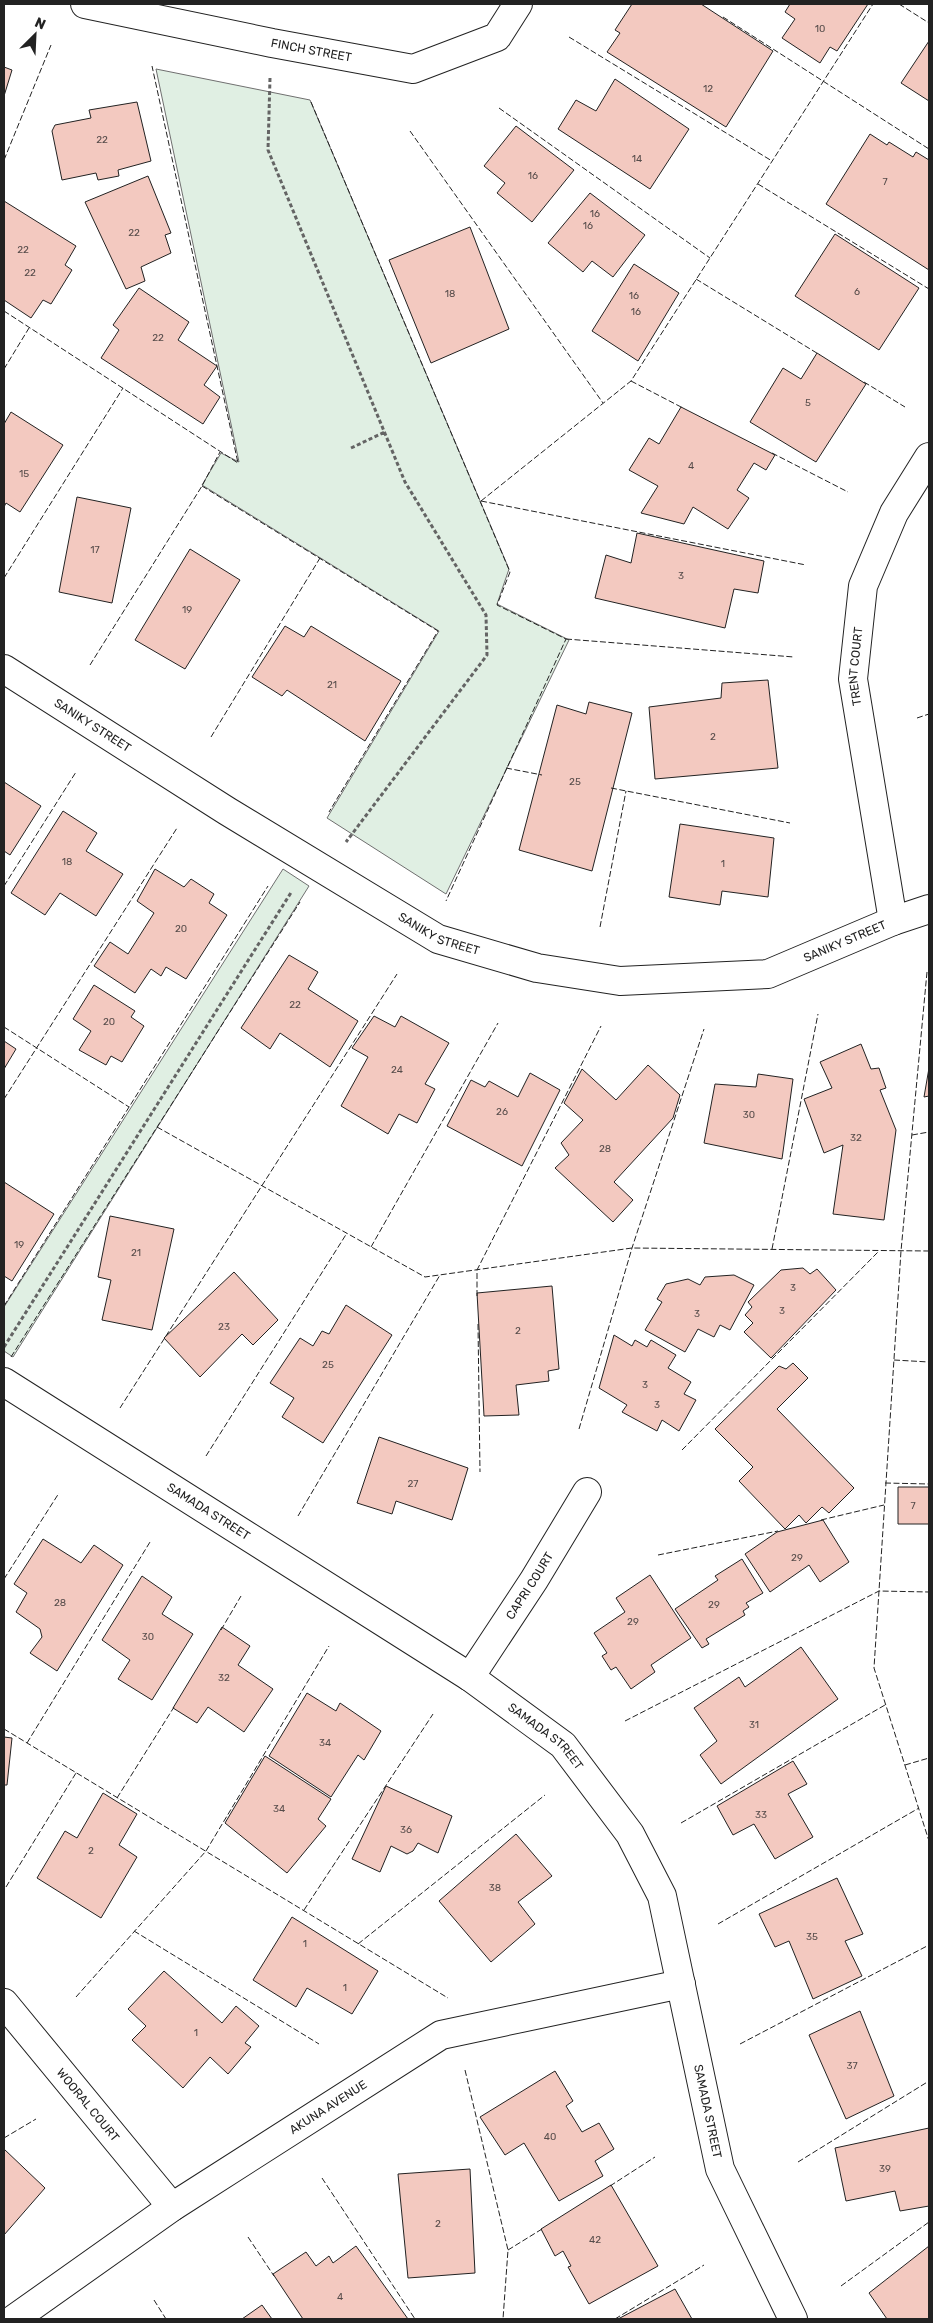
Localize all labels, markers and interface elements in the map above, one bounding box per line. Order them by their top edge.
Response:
north arrow [10,10,60,60]
text: N [32,14,48,33]
house number: 10 [815,23,825,35]
street label: FINCH STREET [270,36,353,65]
house number: 12 [703,83,713,95]
house number: 22 [96,134,108,146]
house number: 14 [632,153,642,165]
house number: 16 [528,170,538,182]
house number: 7 [882,176,888,188]
house number: 16 [590,208,600,220]
house number: 16 [583,220,593,232]
house number: 22 [128,227,140,239]
house number: 22 [17,244,29,256]
house number: 22 [24,267,36,279]
house number: 6 [854,286,860,298]
house number: 18 [445,288,455,300]
house number: 16 [629,290,639,302]
house number: 16 [631,306,641,318]
house number: 22 [152,332,164,344]
house number: 5 [805,397,811,409]
house number: 4 [688,460,694,472]
house number: 15 [19,468,29,480]
house number: 17 [90,544,100,556]
house number: 3 [678,570,684,582]
house number: 19 [182,604,192,616]
street label: TRENT COURT [846,626,866,707]
house number: 21 [327,679,337,691]
street label: SANIKY STREET [52,696,134,755]
house number: 2 [710,731,716,743]
house number: 25 [569,776,581,788]
house number: 18 [62,856,72,868]
house number: 1 [721,858,725,870]
street label: SANIKY STREET [396,910,481,958]
street label: SANIKY STREET [801,918,888,965]
house number: 20 [175,923,187,935]
house number: 22 [289,999,301,1011]
house number: 20 [103,1016,115,1028]
house number: 24 [391,1064,403,1076]
house number: 26 [496,1106,508,1118]
house number: 30 [743,1109,755,1121]
house number: 32 [850,1132,862,1144]
house number: 28 [599,1143,611,1155]
house number: 19 [14,1239,24,1251]
house number: 21 [131,1247,141,1259]
house number: 3 [790,1282,796,1294]
house number: 3 [779,1305,785,1317]
house number: 3 [694,1308,700,1320]
house number: 23 [218,1321,230,1333]
house number: 2 [515,1325,521,1337]
house number: 25 [322,1359,334,1371]
house number: 3 [642,1379,648,1391]
house number: 3 [654,1399,660,1411]
house number: 27 [408,1478,419,1490]
street label: SAMADA STREET [164,1480,253,1543]
house number: 7 [910,1500,916,1512]
street label: CAPRI COURT [503,1550,556,1622]
house number: 29 [791,1552,803,1564]
house number: 28 [54,1597,66,1609]
house number: 29 [708,1599,720,1611]
house number: 29 [627,1616,639,1628]
house number: 30 [142,1631,154,1643]
house number: 32 [218,1672,230,1684]
street label: SAMADA STREET [505,1700,586,1772]
house number: 31 [749,1719,759,1731]
house number: 34 [319,1737,331,1749]
house number: 34 [273,1803,285,1815]
house number: 33 [755,1809,767,1821]
house number: 36 [400,1824,412,1836]
house number: 2 [88,1845,94,1857]
house number: 38 [489,1882,501,1894]
house number: 35 [806,1931,818,1943]
house number: 1 [303,1938,307,1950]
house number: 1 [343,1982,347,1994]
house number: 1 [194,2027,198,2039]
house number: 37 [846,2060,858,2072]
street label: SAMADA STREET [691,2063,725,2159]
street label: WOORAL COURT [54,2066,122,2144]
street label: AKUNA AVENUE [287,2077,369,2137]
house number: 40 [544,2131,556,2143]
house number: 39 [879,2163,891,2175]
house number: 2 [435,2218,441,2230]
house number: 42 [589,2234,601,2246]
house number: 4 [337,2291,343,2303]

